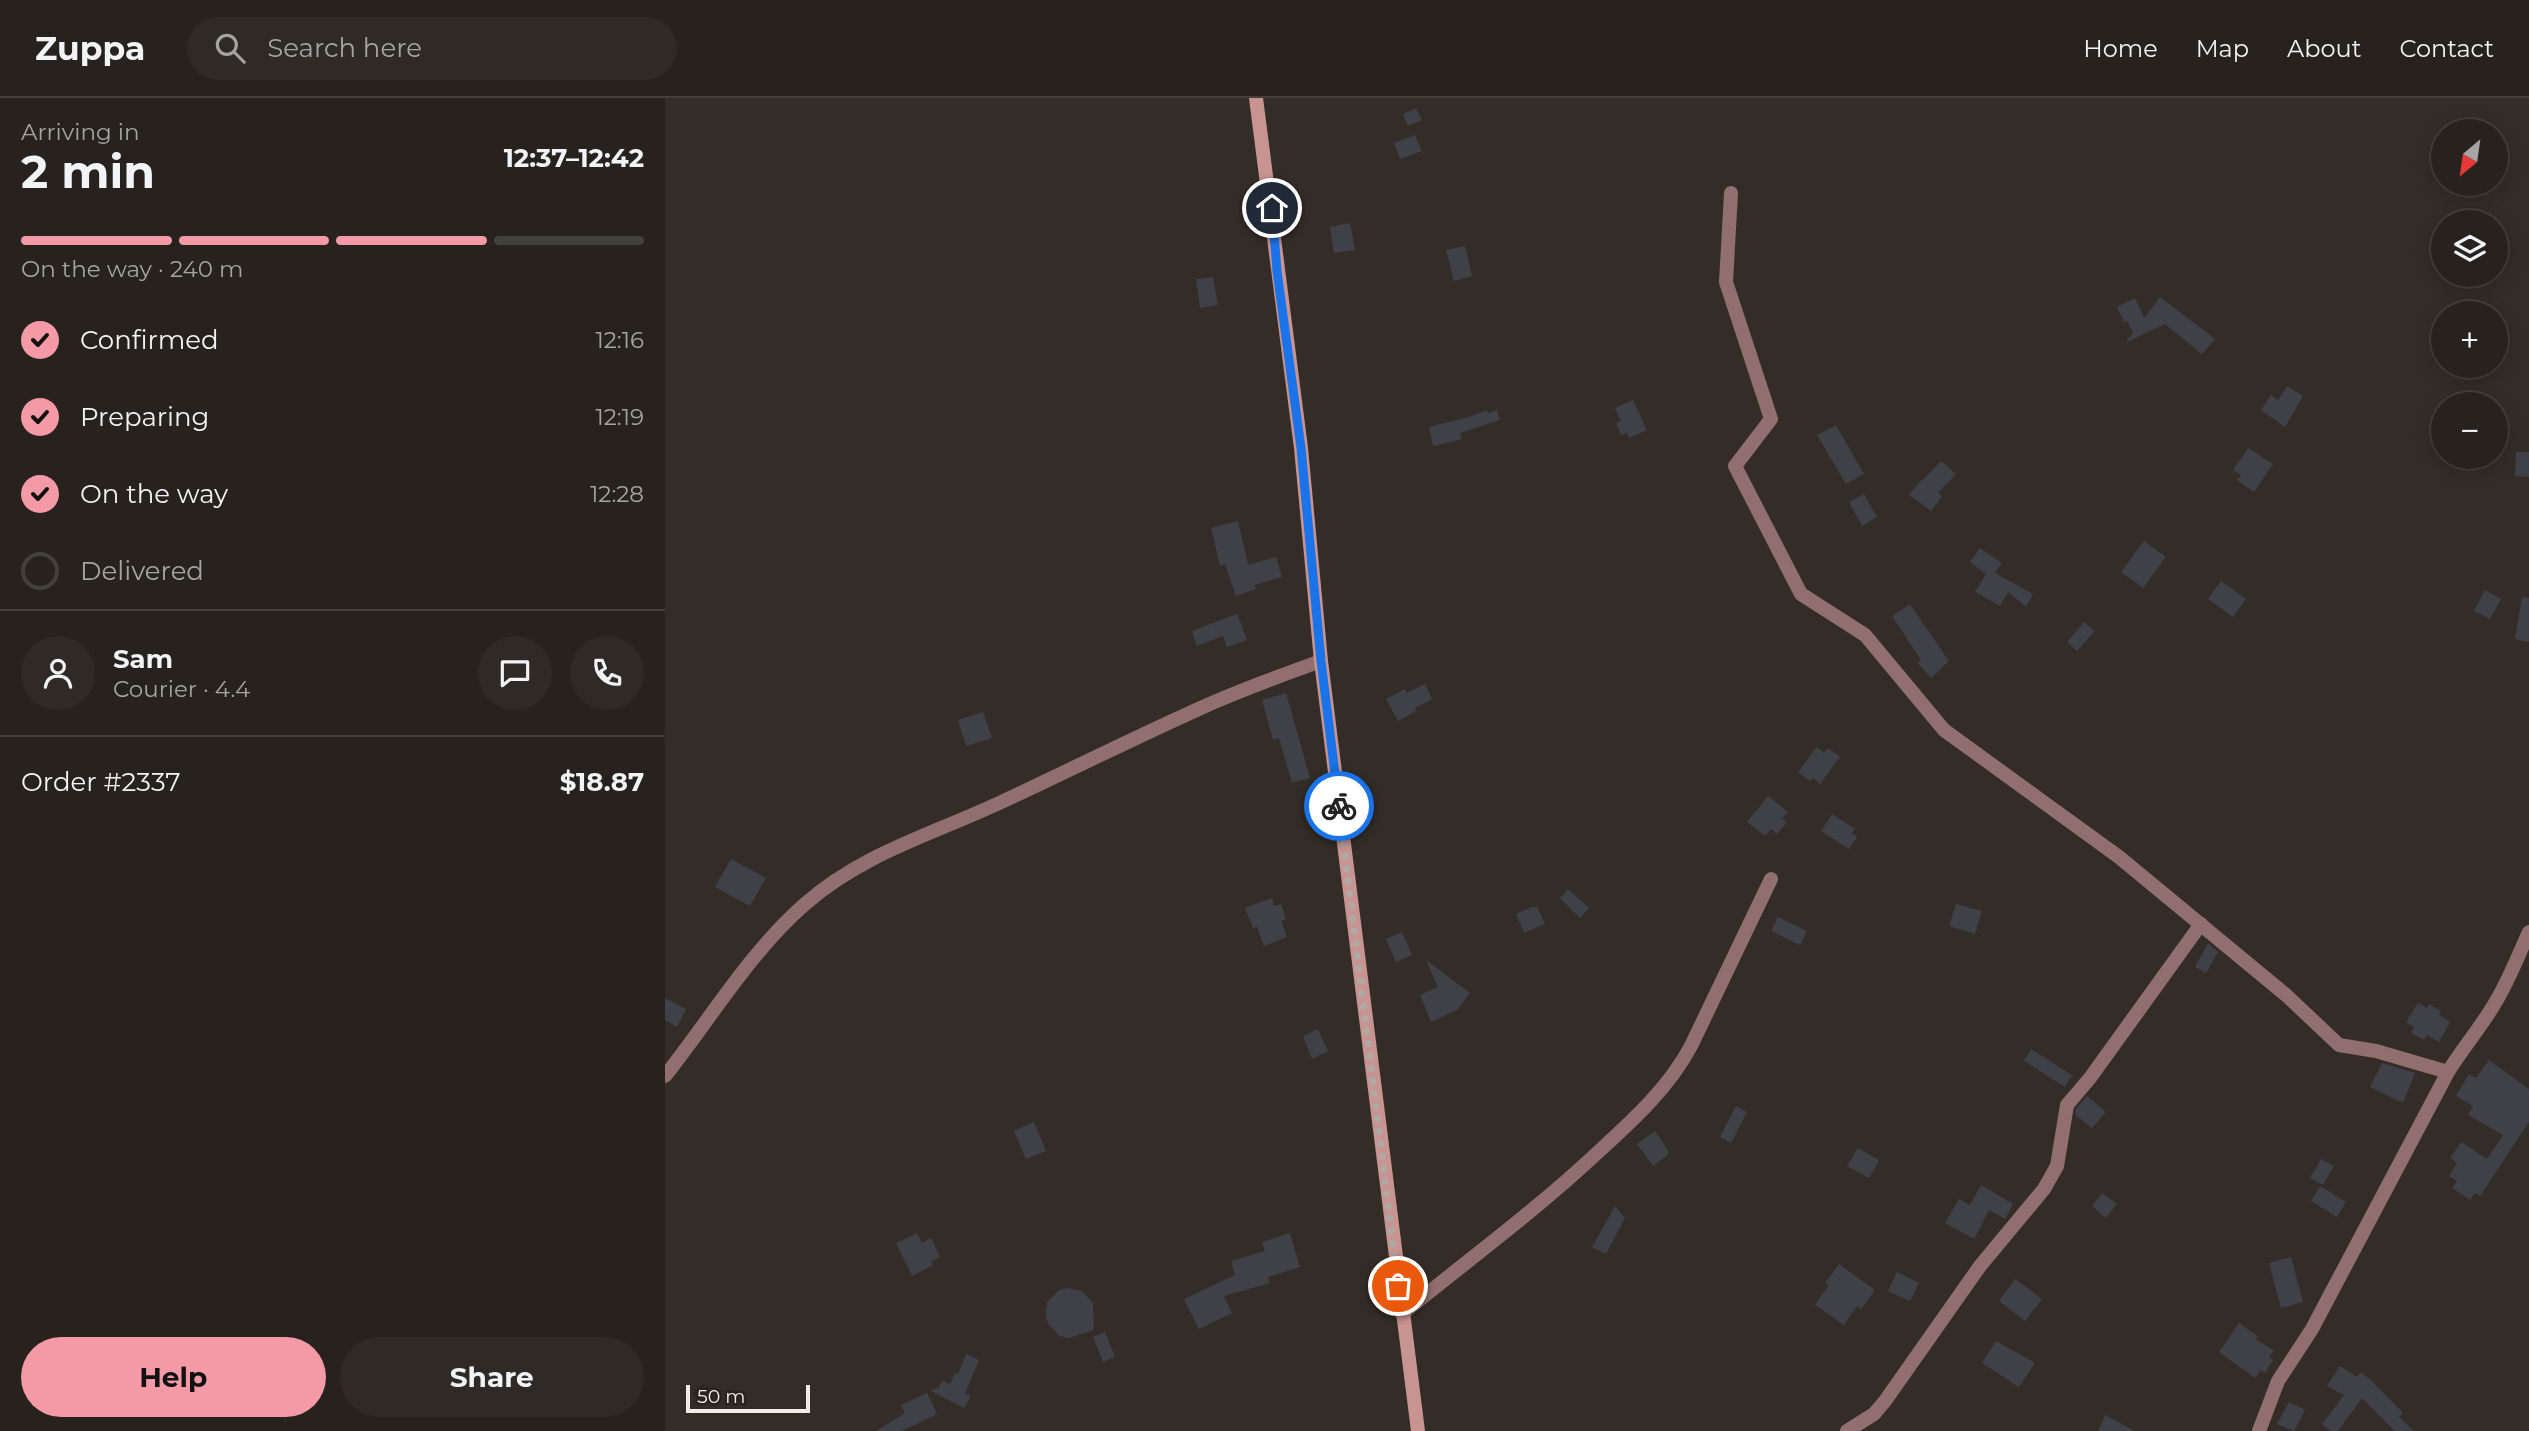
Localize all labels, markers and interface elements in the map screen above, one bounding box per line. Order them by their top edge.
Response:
search box [187,17,677,80]
text: Zuppa [35,28,145,68]
icon: search [211,29,249,67]
text: Search here [267,32,422,64]
text: Home [2083,34,2158,63]
text: Map [2196,34,2249,63]
text: About [2287,34,2361,63]
text: Contact [2399,34,2494,63]
text: Arriving in [21,118,140,146]
north arrow [2431,119,2508,196]
map controls [2431,119,2508,469]
text: 12:37–12:42 [504,142,644,174]
text: 2 min [21,143,155,200]
pin [1242,178,1302,238]
icon: home [1253,189,1291,227]
button: layers [2431,210,2508,287]
text: On the way · 240 m [21,255,243,283]
button: + [2431,301,2508,378]
icon: check [21,321,59,359]
text: Confirmed [80,324,219,356]
text: 12:16 [595,326,644,354]
button: − [2431,392,2508,469]
icon: check [21,398,59,436]
text: Preparing [80,401,209,433]
text: 12:19 [595,403,644,431]
icon: check [21,475,59,513]
text: On the way [80,478,228,510]
text: 12:28 [590,480,644,508]
text: Delivered [80,555,204,587]
button: person [21,636,95,710]
button: chat [478,636,552,710]
button: phone [570,636,644,710]
text: Sam [113,643,173,675]
text: Courier · 4.4 [113,675,250,703]
text: Order #2337 [21,766,181,798]
text: $18.87 [560,766,644,798]
courier [1304,771,1374,841]
icon: bike [1320,787,1358,825]
pin [1368,1256,1428,1316]
icon: bag [1379,1267,1417,1305]
button: Help [21,1337,326,1417]
button: Share [340,1337,644,1417]
scale bar [686,1382,810,1414]
text: 50 m [697,1385,745,1408]

